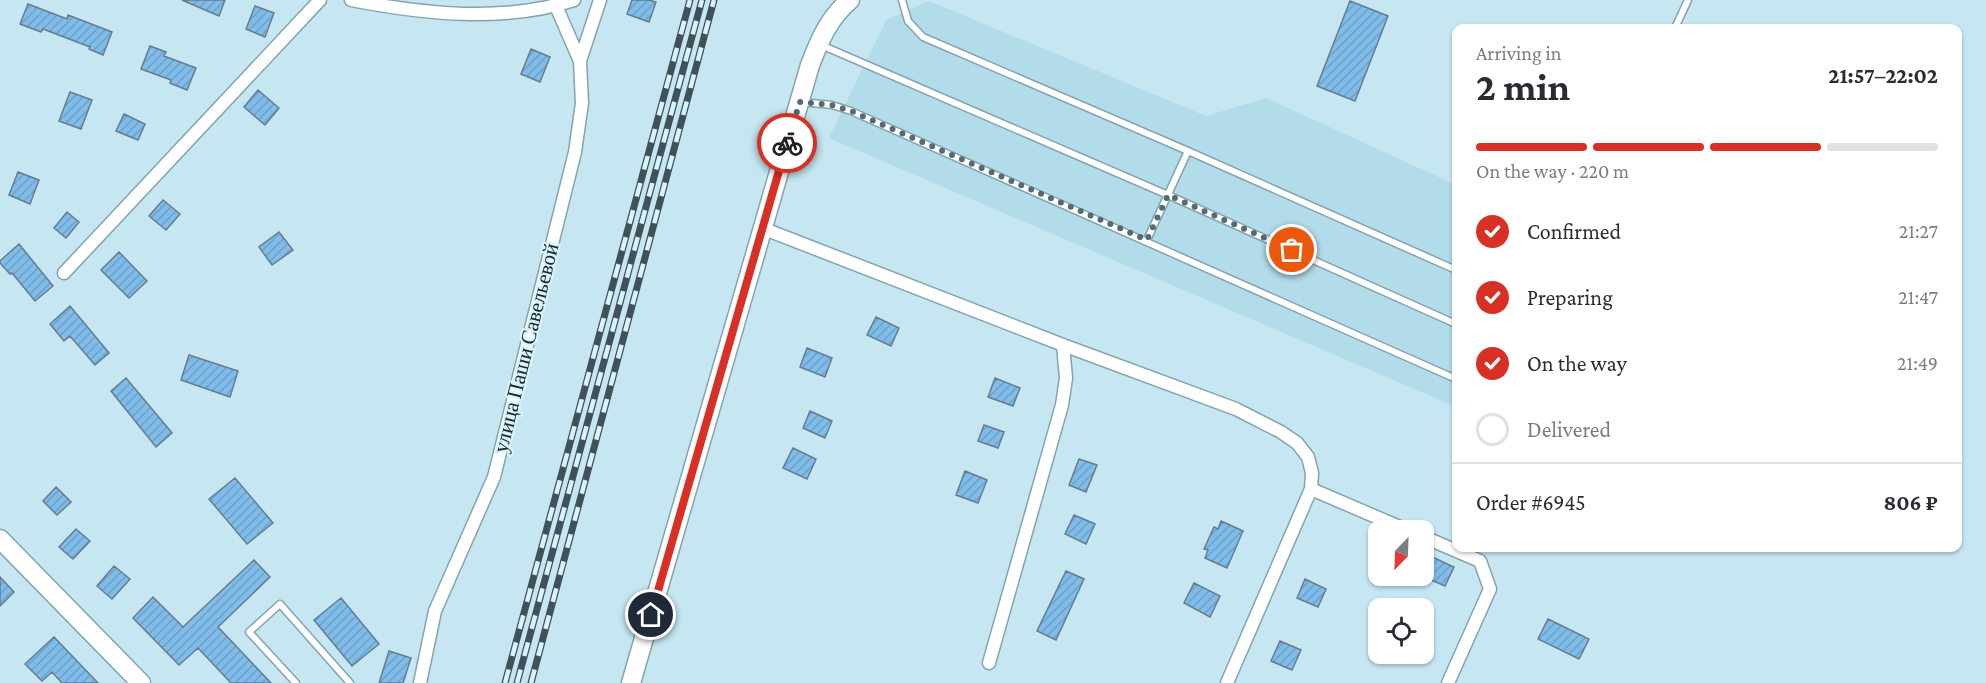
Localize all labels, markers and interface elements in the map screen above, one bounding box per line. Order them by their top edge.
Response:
text: Arriving in [1476,42,1561,64]
text: 21:57–22:02 [1828,63,1938,88]
text: 2 min [1476,65,1570,108]
courier [757,113,817,173]
icon: bike [771,127,804,160]
text: On the way · 220 m [1476,160,1629,182]
icon: check [1476,215,1509,248]
text: Confirmed [1527,219,1621,244]
text: 21:27 [1899,220,1938,242]
pin [1266,224,1317,275]
icon: bag [1275,233,1308,266]
street label: улица Паши Савельевой [488,241,564,455]
icon: check [1476,281,1509,314]
text: Preparing [1527,285,1613,310]
text: 21:47 [1898,286,1938,308]
icon: check [1476,347,1509,380]
text: On the way [1527,351,1627,376]
text: 21:49 [1897,352,1938,374]
text: Delivered [1527,417,1611,442]
text: Order #6945 [1476,490,1586,515]
text: 806 ₽ [1883,490,1938,515]
north arrow [1368,520,1434,586]
map controls [1368,520,1434,664]
pin [625,589,676,640]
icon: home [634,598,667,631]
button: locate [1368,598,1434,664]

